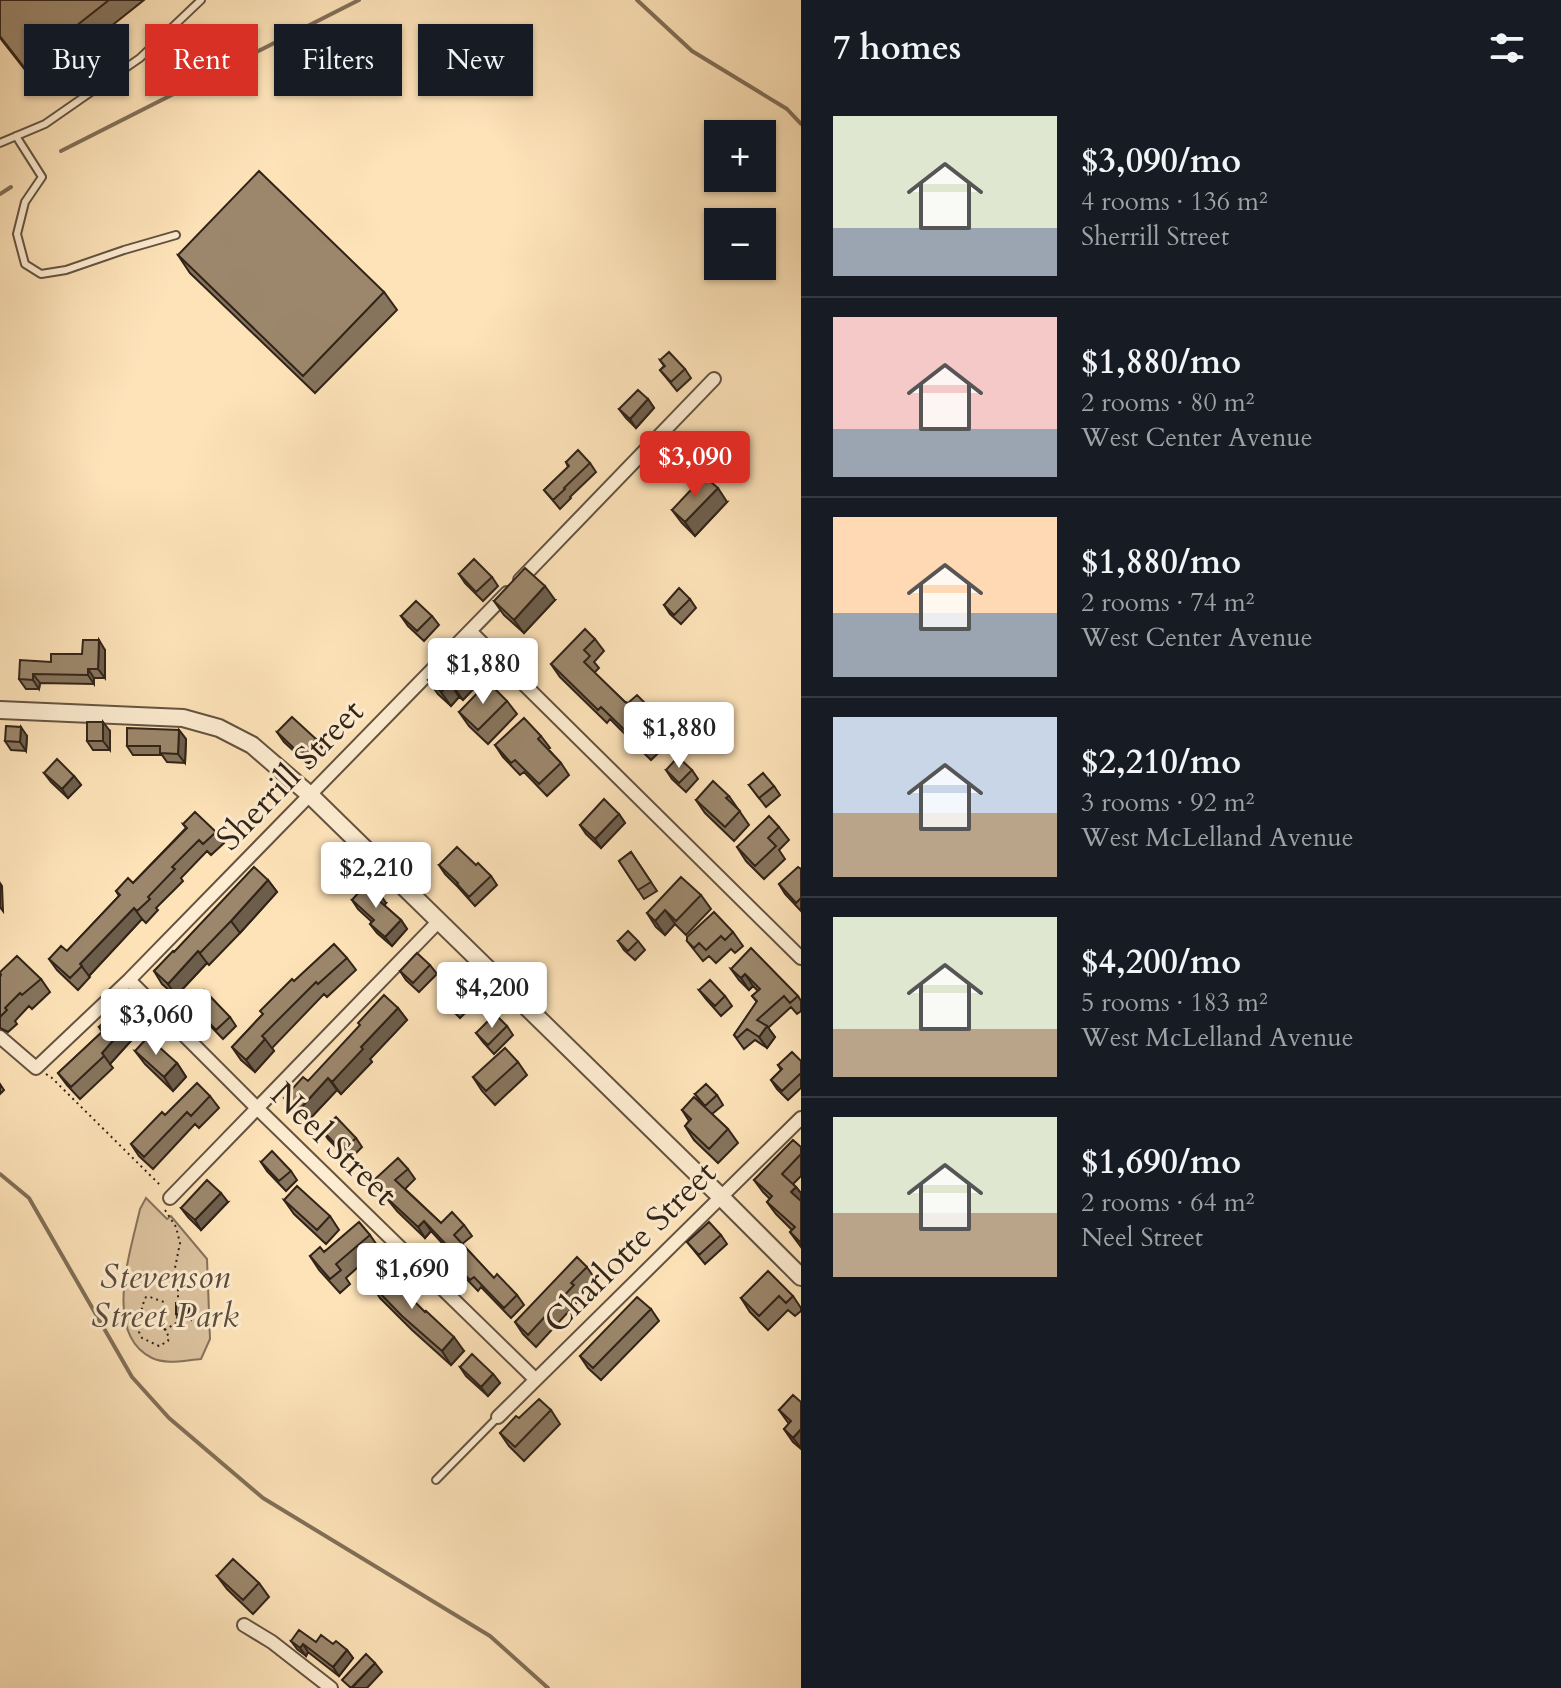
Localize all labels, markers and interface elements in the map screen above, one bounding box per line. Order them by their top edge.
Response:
chip: Buy [24,24,129,96]
chip: Rent [145,24,258,96]
chip: Filters [274,24,402,96]
chip: New [418,24,533,96]
text: 7 homes [833,25,961,71]
icon: filters [1485,26,1529,70]
map controls [704,120,776,280]
button: + [704,120,776,192]
text: $3,090/mo [1081,138,1241,184]
icon: home [897,148,993,244]
text: 4 rooms · 136 m² [1081,184,1268,219]
button: − [704,208,776,280]
text: Sherrill Street [1081,219,1229,254]
text: $1,880/mo [1081,339,1241,385]
icon: home [897,349,993,445]
text: 2 rooms · 80 m² [1081,385,1254,420]
text: West Center Avenue [1081,420,1313,455]
pin: $3,090 [630,431,760,499]
text: $3,090 [658,439,732,474]
text: $1,880/mo [1081,539,1241,585]
icon: home [897,549,993,645]
text: 2 rooms · 74 m² [1081,585,1254,620]
text: West Center Avenue [1081,620,1313,655]
pin: $1,880 [418,638,548,706]
text: $1,880 [446,646,520,681]
street label: Sherrill Street [206,689,374,861]
pin: $1,880 [614,702,744,770]
text: $1,880 [642,710,716,745]
text: $2,210/mo [1081,739,1241,785]
icon: home [897,749,993,845]
text: 3 rooms · 92 m² [1081,785,1254,820]
text: West McLelland Avenue [1081,820,1354,855]
pin: $2,210 [311,842,441,910]
text: $2,210 [339,850,413,885]
text: $4,200/mo [1081,939,1241,985]
icon: home [897,949,993,1045]
pin: $4,200 [427,962,557,1030]
text: $4,200 [455,970,529,1005]
text: 5 rooms · 183 m² [1081,985,1268,1020]
pin: $3,060 [91,989,221,1057]
text: $3,060 [119,997,193,1032]
text: West McLelland Avenue [1081,1020,1354,1055]
street label: Neel Street [261,1072,408,1216]
text: $1,690/mo [1081,1139,1241,1185]
icon: home [897,1149,993,1245]
street label: Charlotte Street [534,1150,727,1343]
text: 2 rooms · 64 m² [1081,1185,1254,1220]
text: Neel Street [1081,1220,1203,1255]
pin: $1,690 [347,1243,477,1311]
text: $1,690 [375,1251,449,1286]
park label: Stevenson Street Park [91,1254,239,1339]

